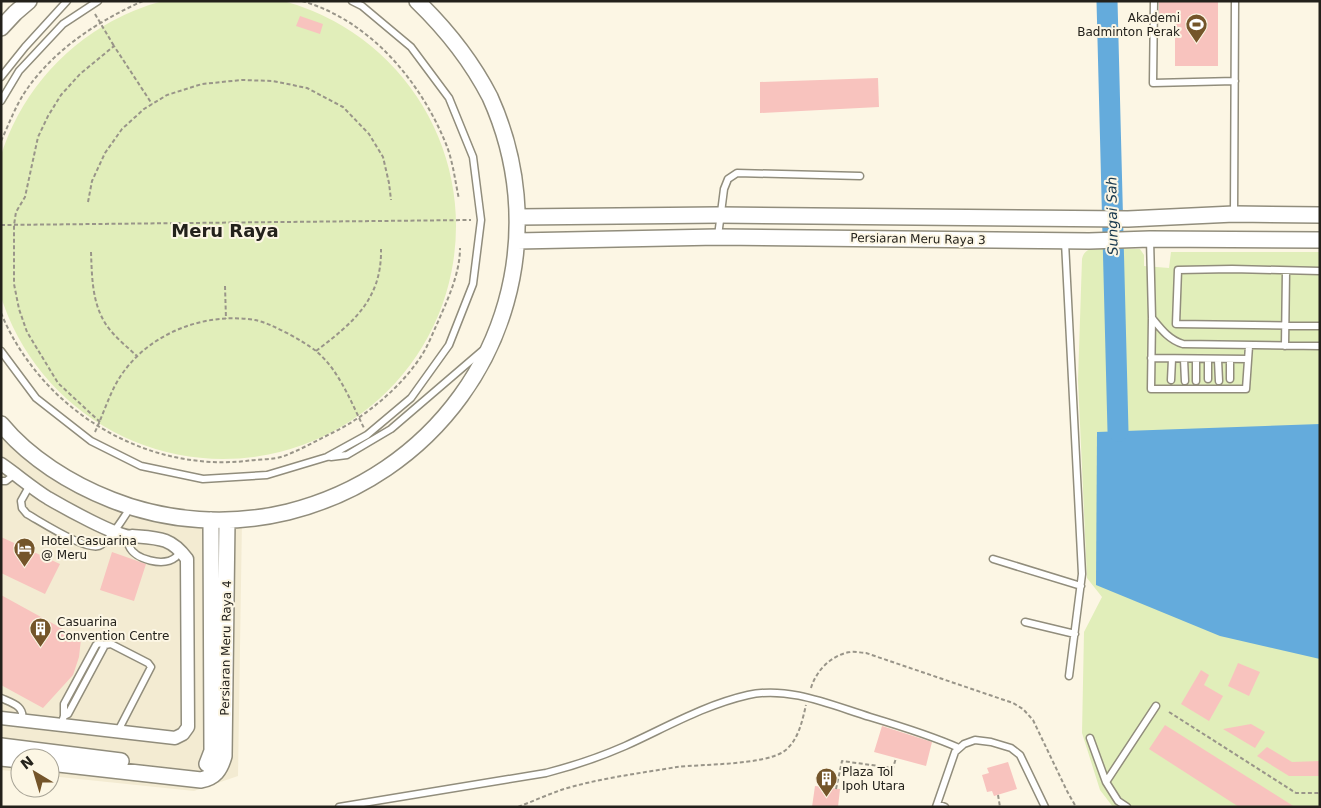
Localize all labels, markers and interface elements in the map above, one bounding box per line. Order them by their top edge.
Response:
place label: Akademi Badminton Perak [1077,11,1180,39]
sports icon: Akademi Badminton Perak [1184,13,1208,44]
water label: Sungai Sah [1103,176,1121,256]
district label: Meru Raya [171,220,279,241]
street label: Persiaran Meru Raya 3 [850,231,986,247]
place label: Hotel Casuarina @ Meru [41,534,137,562]
hotel icon: Hotel Casuarina @ Meru [13,536,37,567]
street label: Persiaran Meru Raya 4 [218,580,234,716]
place label: Casuarina Convention Centre [57,615,169,643]
building icon: Casuarina Convention Centre [29,617,53,648]
north arrow [10,748,60,798]
text: N [17,753,37,773]
place label: Plaza Tol Ipoh Utara [842,765,905,793]
building icon: Plaza Tol Ipoh Utara [814,767,838,798]

